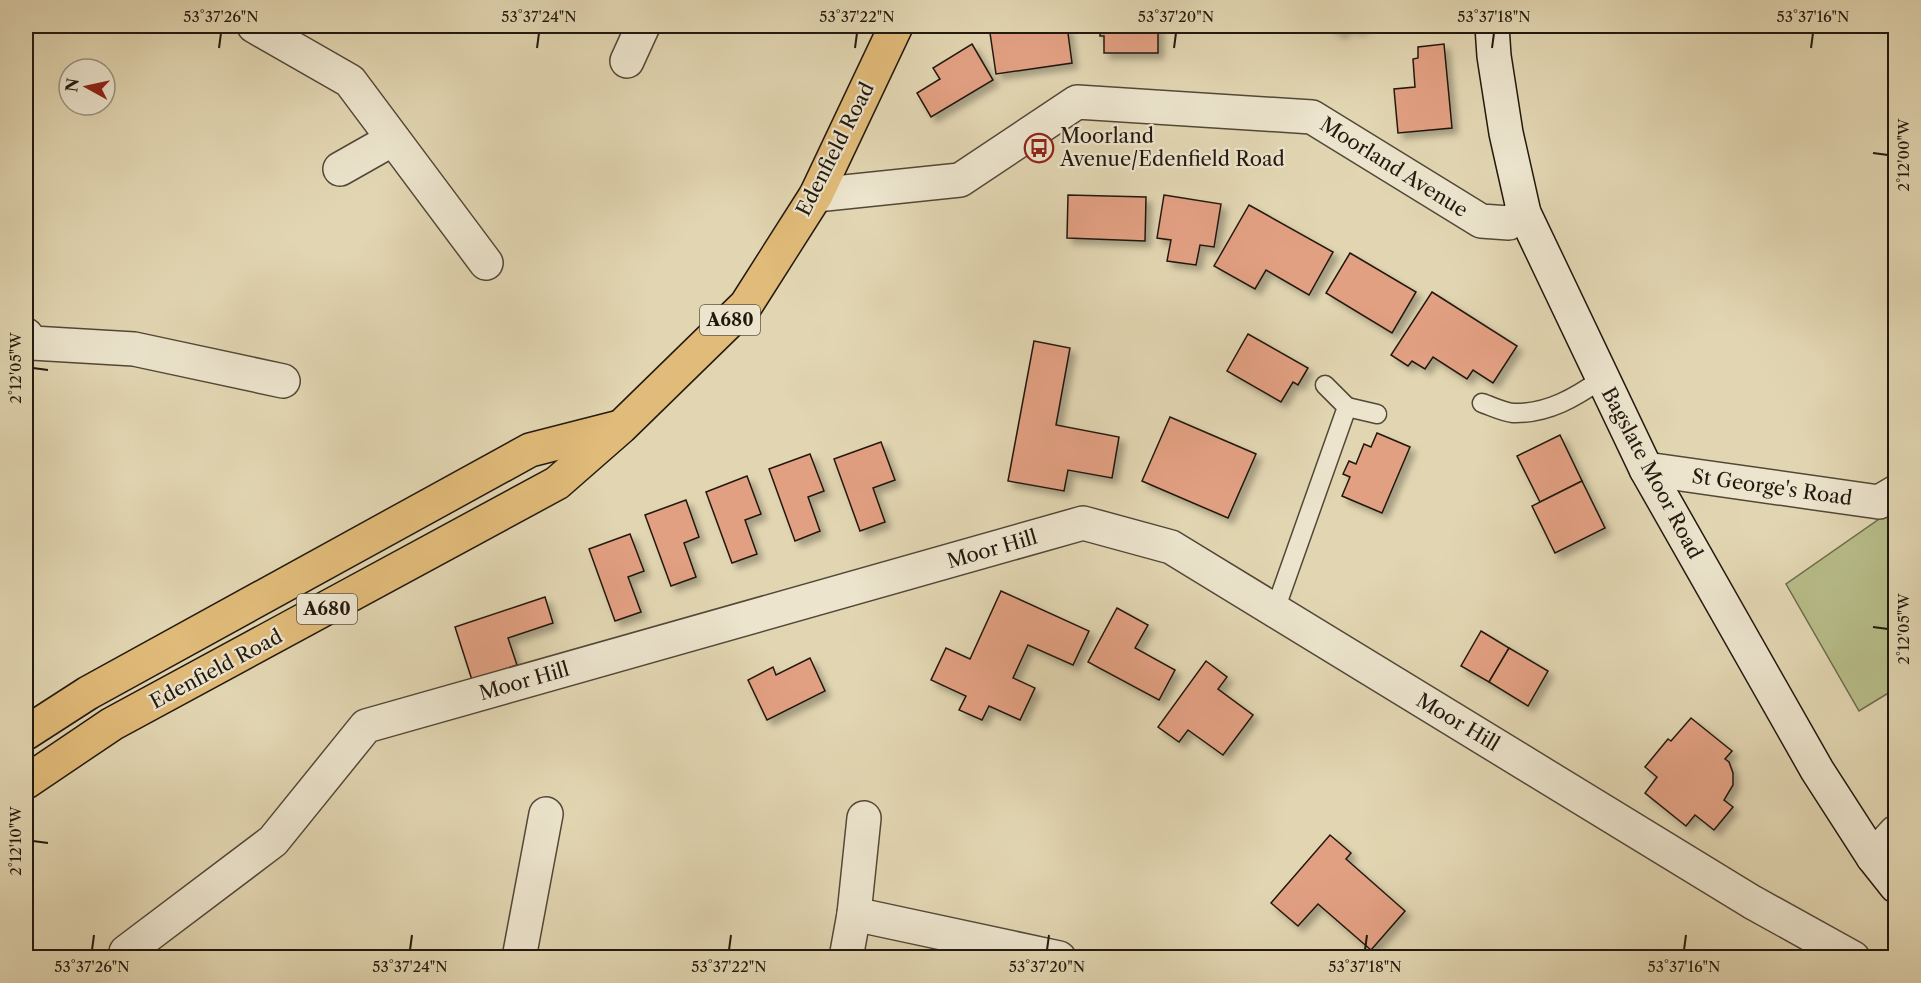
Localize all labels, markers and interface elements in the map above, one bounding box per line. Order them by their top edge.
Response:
text: 53°37'26"N [183,7,259,26]
text: 53°37'24"N [501,7,577,26]
text: 53°37'22"N [819,7,895,26]
text: 53°37'20"N [1138,7,1214,26]
text: 53°37'18"N [1457,7,1531,26]
text: 53°37'16"N [1776,7,1850,26]
north arrow [57,57,117,117]
text: N [61,77,83,93]
street label: Edenfield Road [791,78,879,220]
street label: Moorland Avenue [1316,112,1472,222]
text: 2°12'00"W [1894,118,1913,191]
place label: Moorland Avenue/Edenfield Road [1059,124,1285,171]
bus stop icon: Moorland Avenue/Edenfield Road [1023,132,1055,164]
road number: A680 [700,305,760,335]
text: 2°12'05"W [6,332,25,404]
street label: Bagslate Moor Road [1597,383,1707,563]
street label: St George's Road [1690,464,1854,510]
street label: Moor Hill [944,525,1040,573]
text: 2°12'05"W [1894,593,1913,665]
road number: A680 [297,594,357,624]
street label: Edenfield Road [146,624,286,714]
street label: Moor Hill [476,657,572,705]
street label: Moor Hill [1412,688,1504,756]
text: 2°12'10"W [6,806,25,876]
text: 53°37'26"N [54,957,130,976]
text: 53°37'24"N [372,957,448,976]
text: 53°37'22"N [691,957,767,976]
text: 53°37'20"N [1009,957,1085,976]
text: 53°37'18"N [1328,957,1402,976]
text: 53°37'16"N [1647,957,1721,976]

